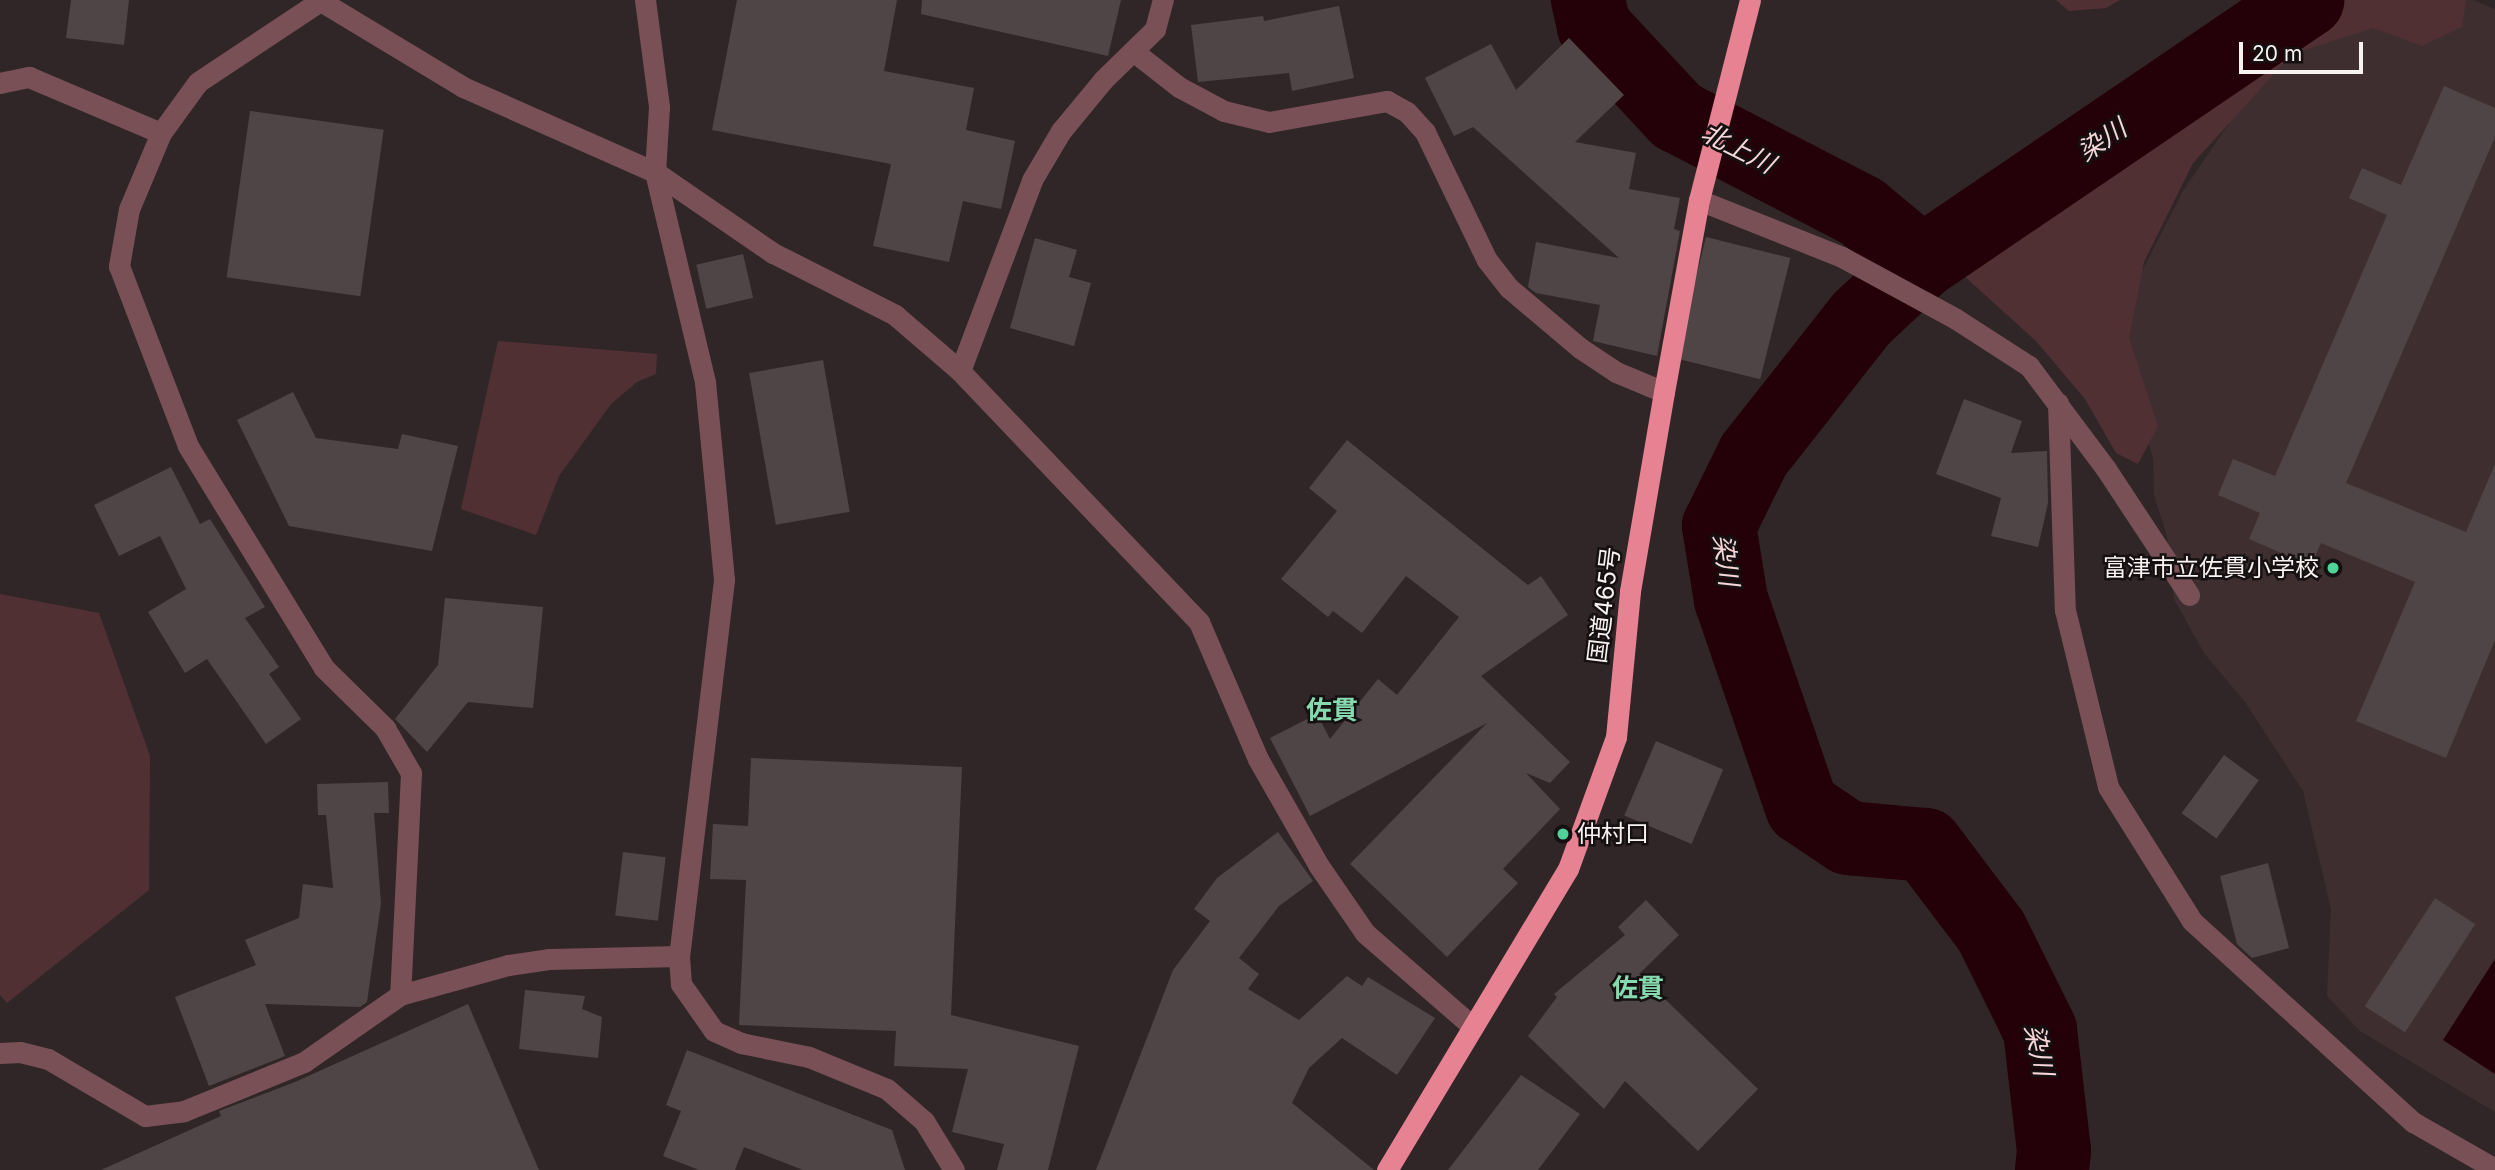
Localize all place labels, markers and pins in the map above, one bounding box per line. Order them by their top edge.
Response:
place label: 富津市立佐貫小学校 [2103,554,2319,582]
marker: 富津市立佐貫小学校 [2325,560,2341,576]
place label: 仲村口 [1577,820,1649,848]
marker: 仲村口 [1555,826,1571,842]

